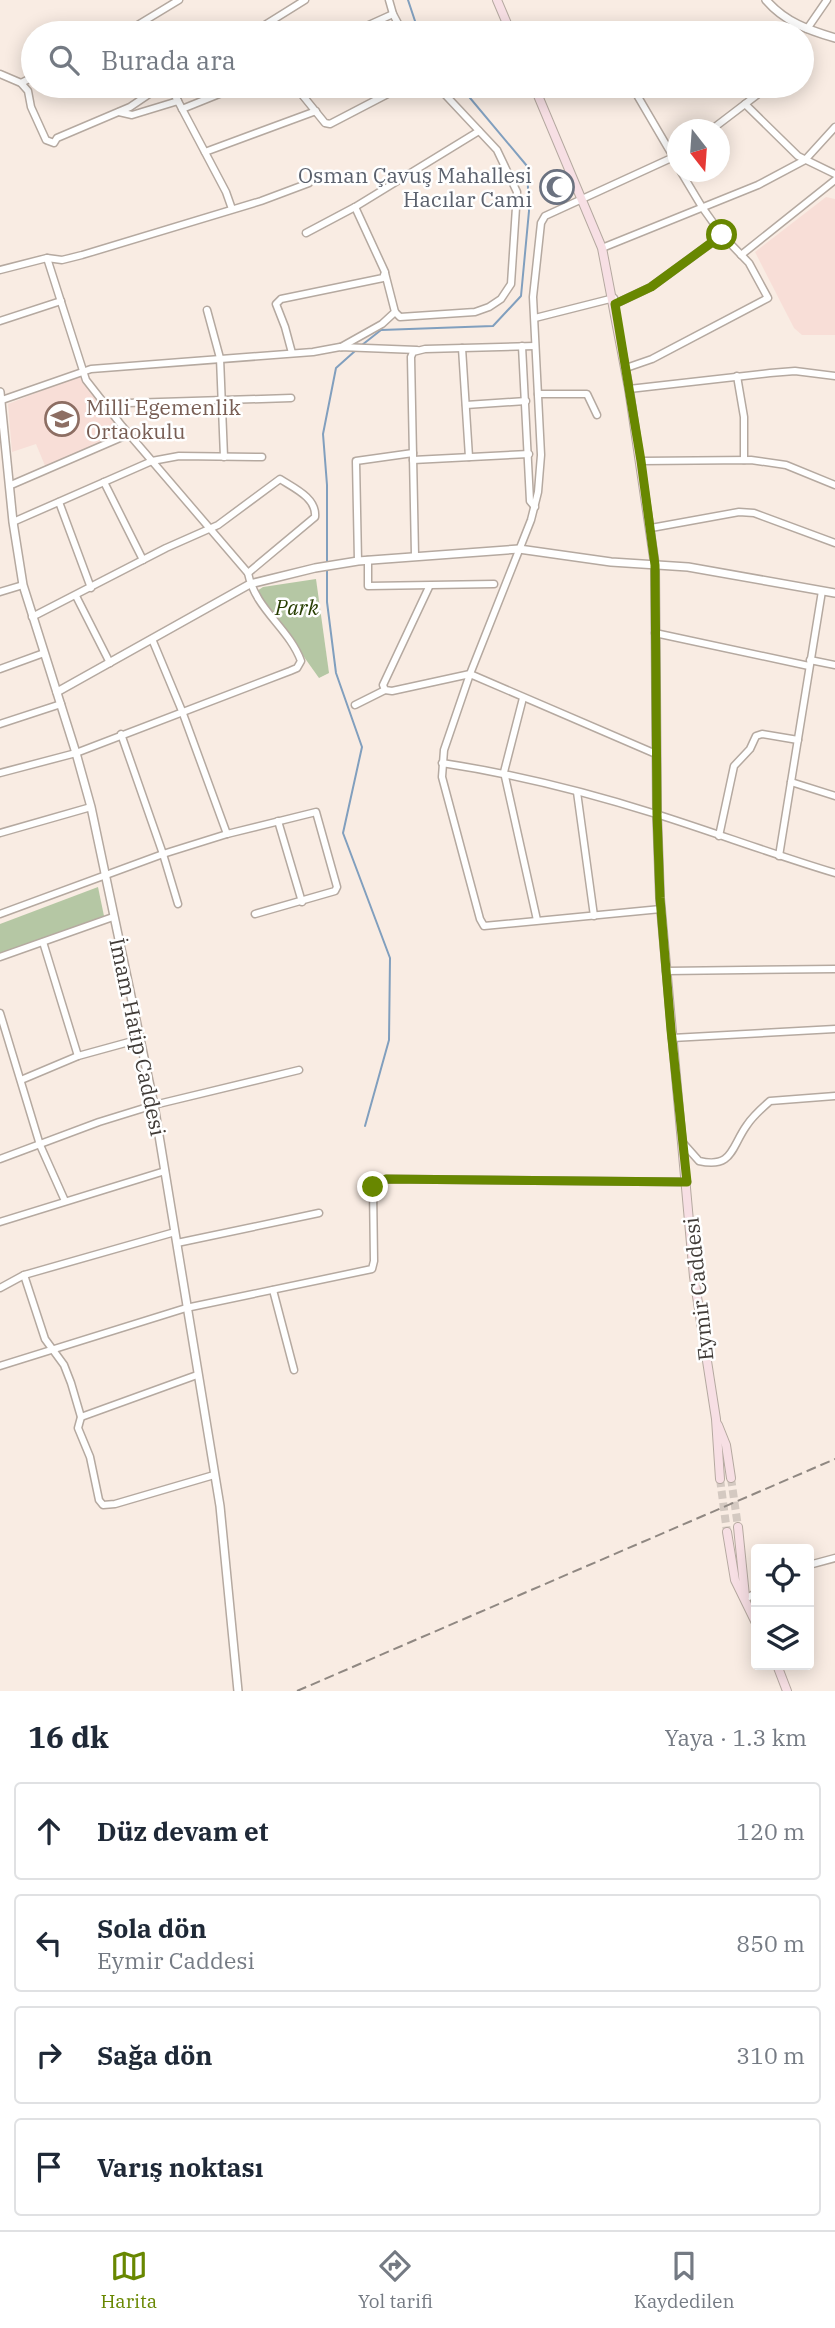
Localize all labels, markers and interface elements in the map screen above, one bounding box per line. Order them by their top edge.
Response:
search box [21,21,814,98]
icon: search [45,41,83,79]
text: Burada ara [101,43,236,77]
north arrow [667,119,730,182]
place label: Osman Çavuş Mahallesi Hacılar Cami [298,161,532,213]
mosque icon: Osman Çavuş Mahallesi Hacılar Cami [538,168,576,206]
route start [706,219,737,250]
place label: Milli Egemenlik Ortaokulu [86,393,241,445]
school or university icon: Milli Egemenlik Ortaokulu [43,400,81,438]
park label: Park [274,593,320,621]
street label: İmam Hatip Caddesi [103,935,173,1139]
route end [357,1171,388,1202]
street label: Eymir Caddesi [677,1216,719,1362]
map controls [751,1544,814,1670]
button: locate [751,1544,814,1607]
button: layers [751,1607,814,1670]
text: 16 dk [28,1717,109,1756]
text: Yaya · 1.3 km [665,1722,807,1752]
icon: ahead [30,1812,68,1850]
text: Düz devam et [97,1814,268,1848]
text: 120 m [736,1816,805,1846]
text: Sola dön [97,1911,207,1945]
icon: left [30,1924,68,1962]
text: 850 m [736,1928,805,1958]
text: Eymir Caddesi [97,1945,255,1975]
icon: right [30,2036,68,2074]
text: Sağa dön [97,2038,213,2072]
text: 310 m [736,2040,805,2070]
icon: arrive [30,2148,68,2186]
text: Varış noktası [97,2150,263,2184]
tab: Harita [100,2247,157,2313]
tab: Yol tarifi [358,2247,433,2313]
tab: Kaydedilen [634,2247,735,2313]

